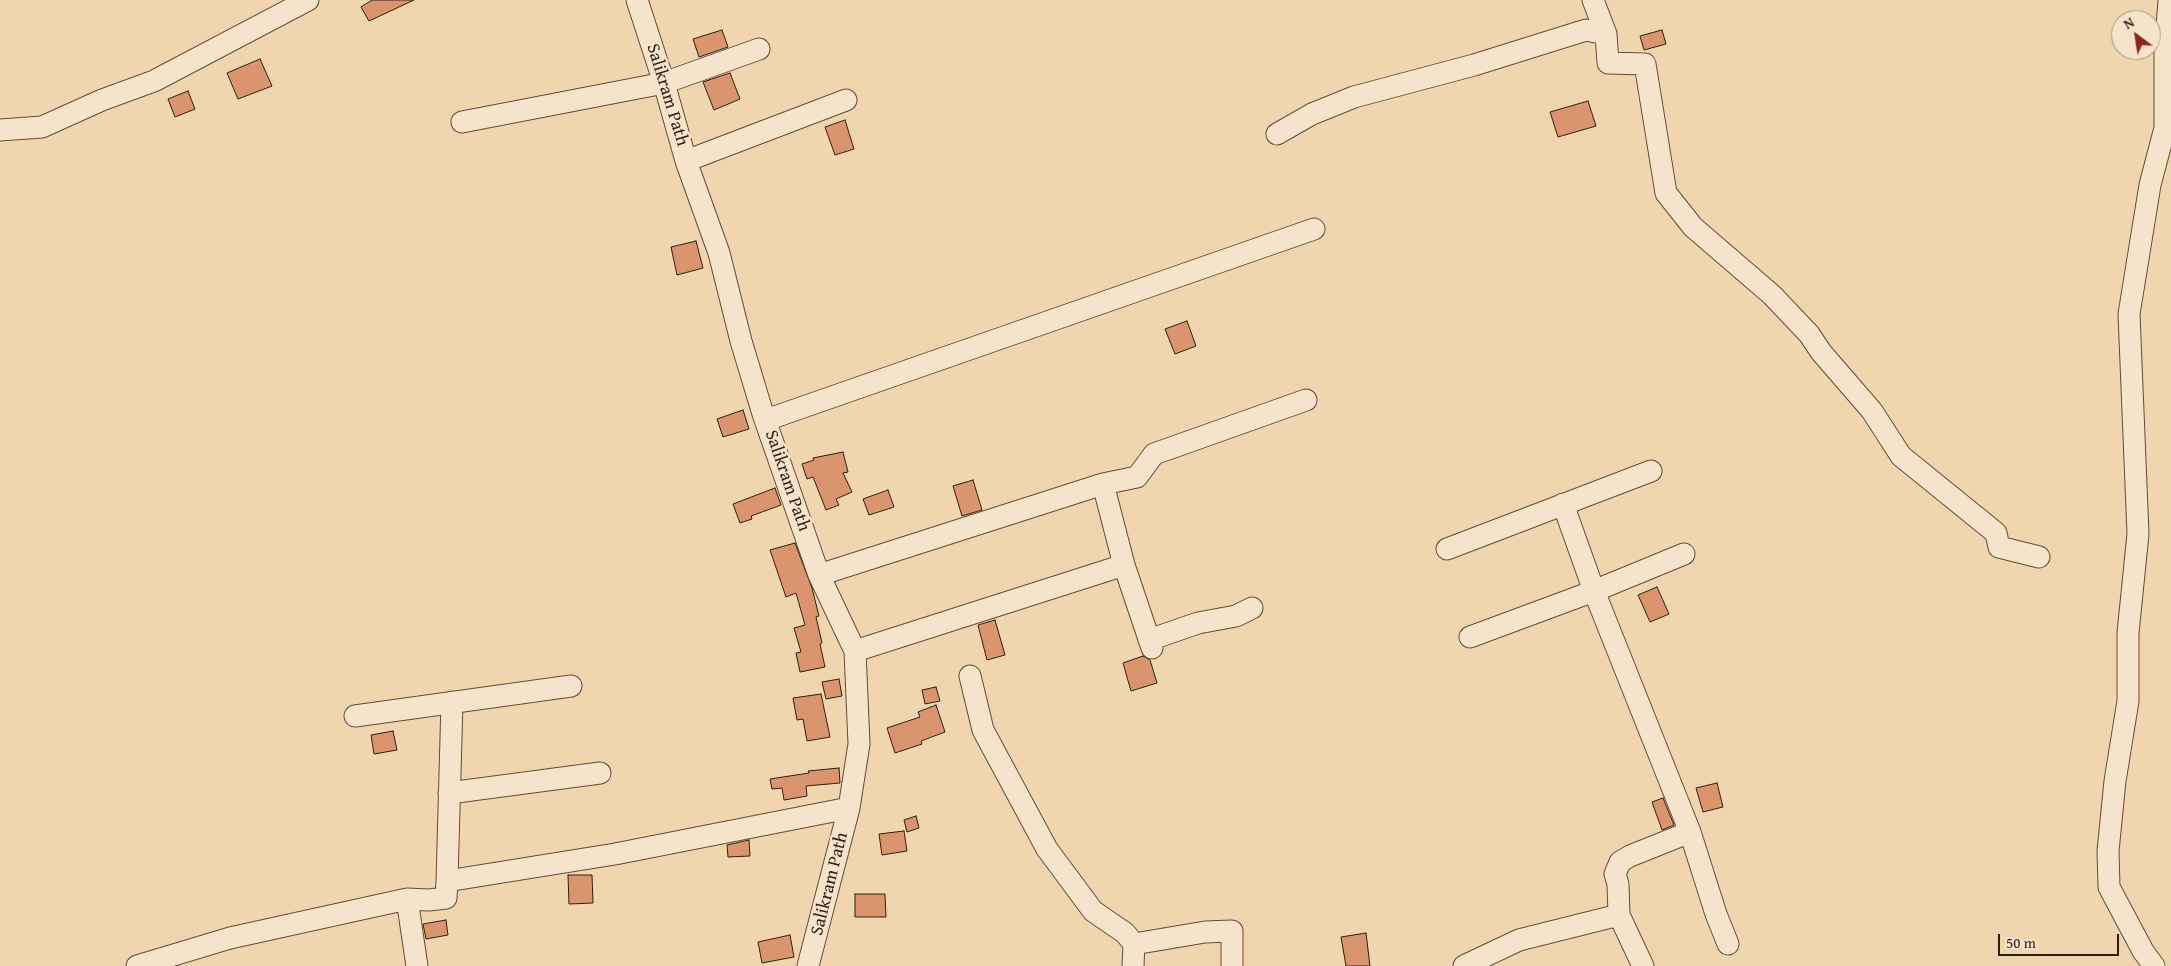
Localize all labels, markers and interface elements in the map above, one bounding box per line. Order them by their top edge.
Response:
north arrow [2111,10,2161,60]
text: N [2120,12,2138,34]
street label: Salikram Path [641,41,693,149]
street label: Salikram Path [760,428,814,534]
street label: Salikram Path [807,830,853,938]
scale bar [2001,924,2122,956]
text: 50 m [2006,932,2036,953]

